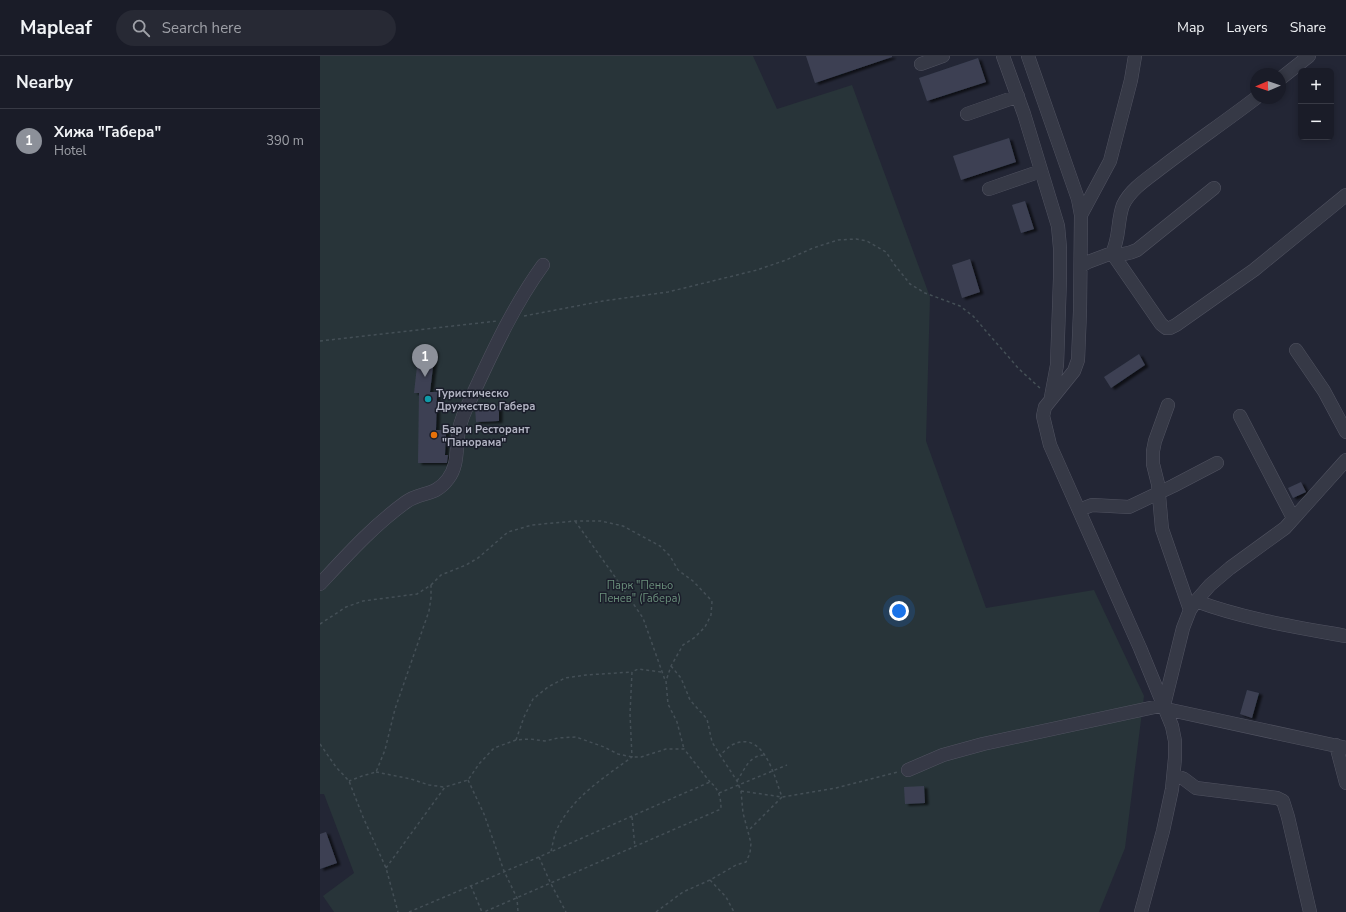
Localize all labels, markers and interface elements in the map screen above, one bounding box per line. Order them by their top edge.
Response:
search box [116,10,396,46]
text: Mapleaf [20,15,92,41]
icon: search [130,17,152,39]
text: Search here [162,18,241,38]
text: Map [1177,18,1204,37]
text: Layers [1226,18,1268,37]
text: Share [1290,18,1326,37]
north arrow [1250,68,1286,104]
map controls [1298,68,1334,140]
button: + [1298,68,1334,104]
text: Nearby [16,71,73,94]
button: − [1298,104,1334,140]
text: Хижа "Габера" [54,122,161,142]
text: 1 [25,132,33,150]
text: 390 m [266,132,304,150]
text: Hotel [54,142,86,160]
pin: 1 [412,344,438,377]
place label: Туристическо Дружество Габера [436,386,535,414]
marker: Туристическо Дружество Габера [423,394,433,404]
place label: Бар и Ресторант "Панорама" [442,422,531,450]
marker: Бар и Ресторант "Панорама" [429,430,439,440]
park label: Парк "Пеньо Пенев" (Габера) [599,578,681,606]
your location [889,601,909,621]

